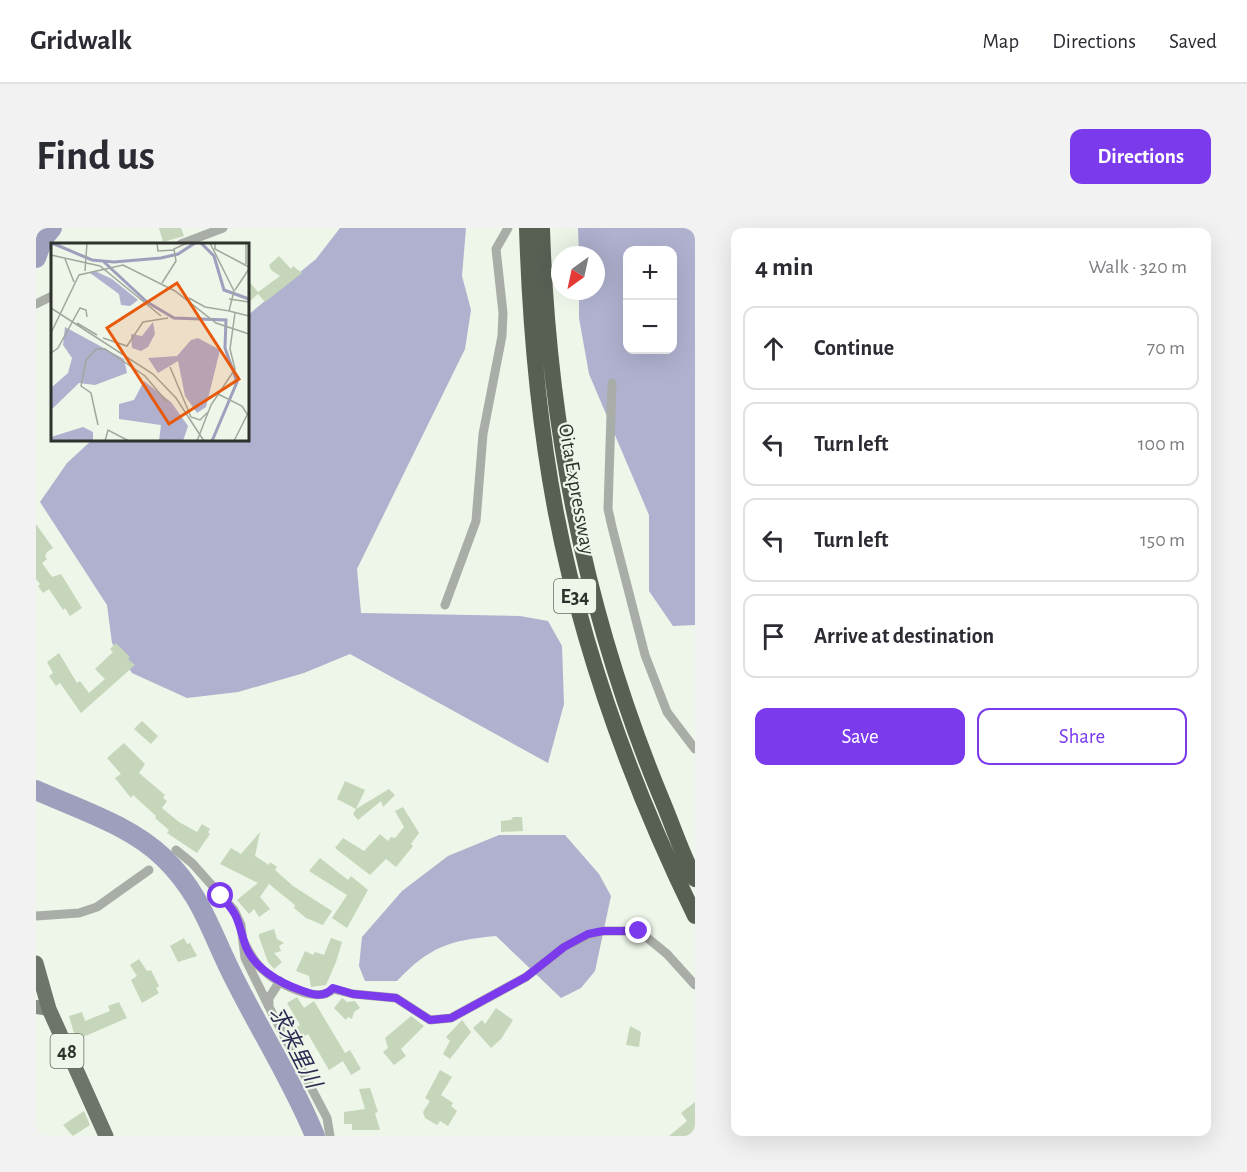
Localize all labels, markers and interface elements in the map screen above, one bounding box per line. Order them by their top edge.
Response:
text: Gridwalk [30,27,132,55]
text: Map [983,31,1019,52]
text: Directions [1052,31,1136,52]
text: Saved [1169,31,1217,52]
button: Directions [1070,129,1211,184]
text: Find us [36,135,155,177]
inset map [51,243,249,441]
north arrow [551,246,605,300]
map controls [623,246,677,354]
button: + [623,246,677,300]
text: 4 min [755,254,814,280]
text: Walk · 320 m [1089,257,1187,277]
button: − [623,300,677,354]
icon: ahead [757,332,790,365]
text: Continue [814,337,894,359]
text: 70 m [1147,338,1185,358]
street label: Oita Expressway [555,422,598,556]
icon: left [757,428,790,461]
text: Turn left [814,433,888,455]
text: 100 m [1138,434,1185,454]
icon: left [757,524,790,557]
text: Turn left [814,529,888,551]
text: 150 m [1140,530,1185,550]
road number: E34 [554,579,596,613]
icon: arrive [757,620,790,653]
text: Arrive at destination [814,625,994,647]
button: Save [755,708,965,765]
button: Share [977,708,1187,765]
route start [207,882,233,908]
route end [625,917,651,943]
water label: 求来里川 [265,1003,327,1093]
road number: 48 [51,1034,84,1068]

